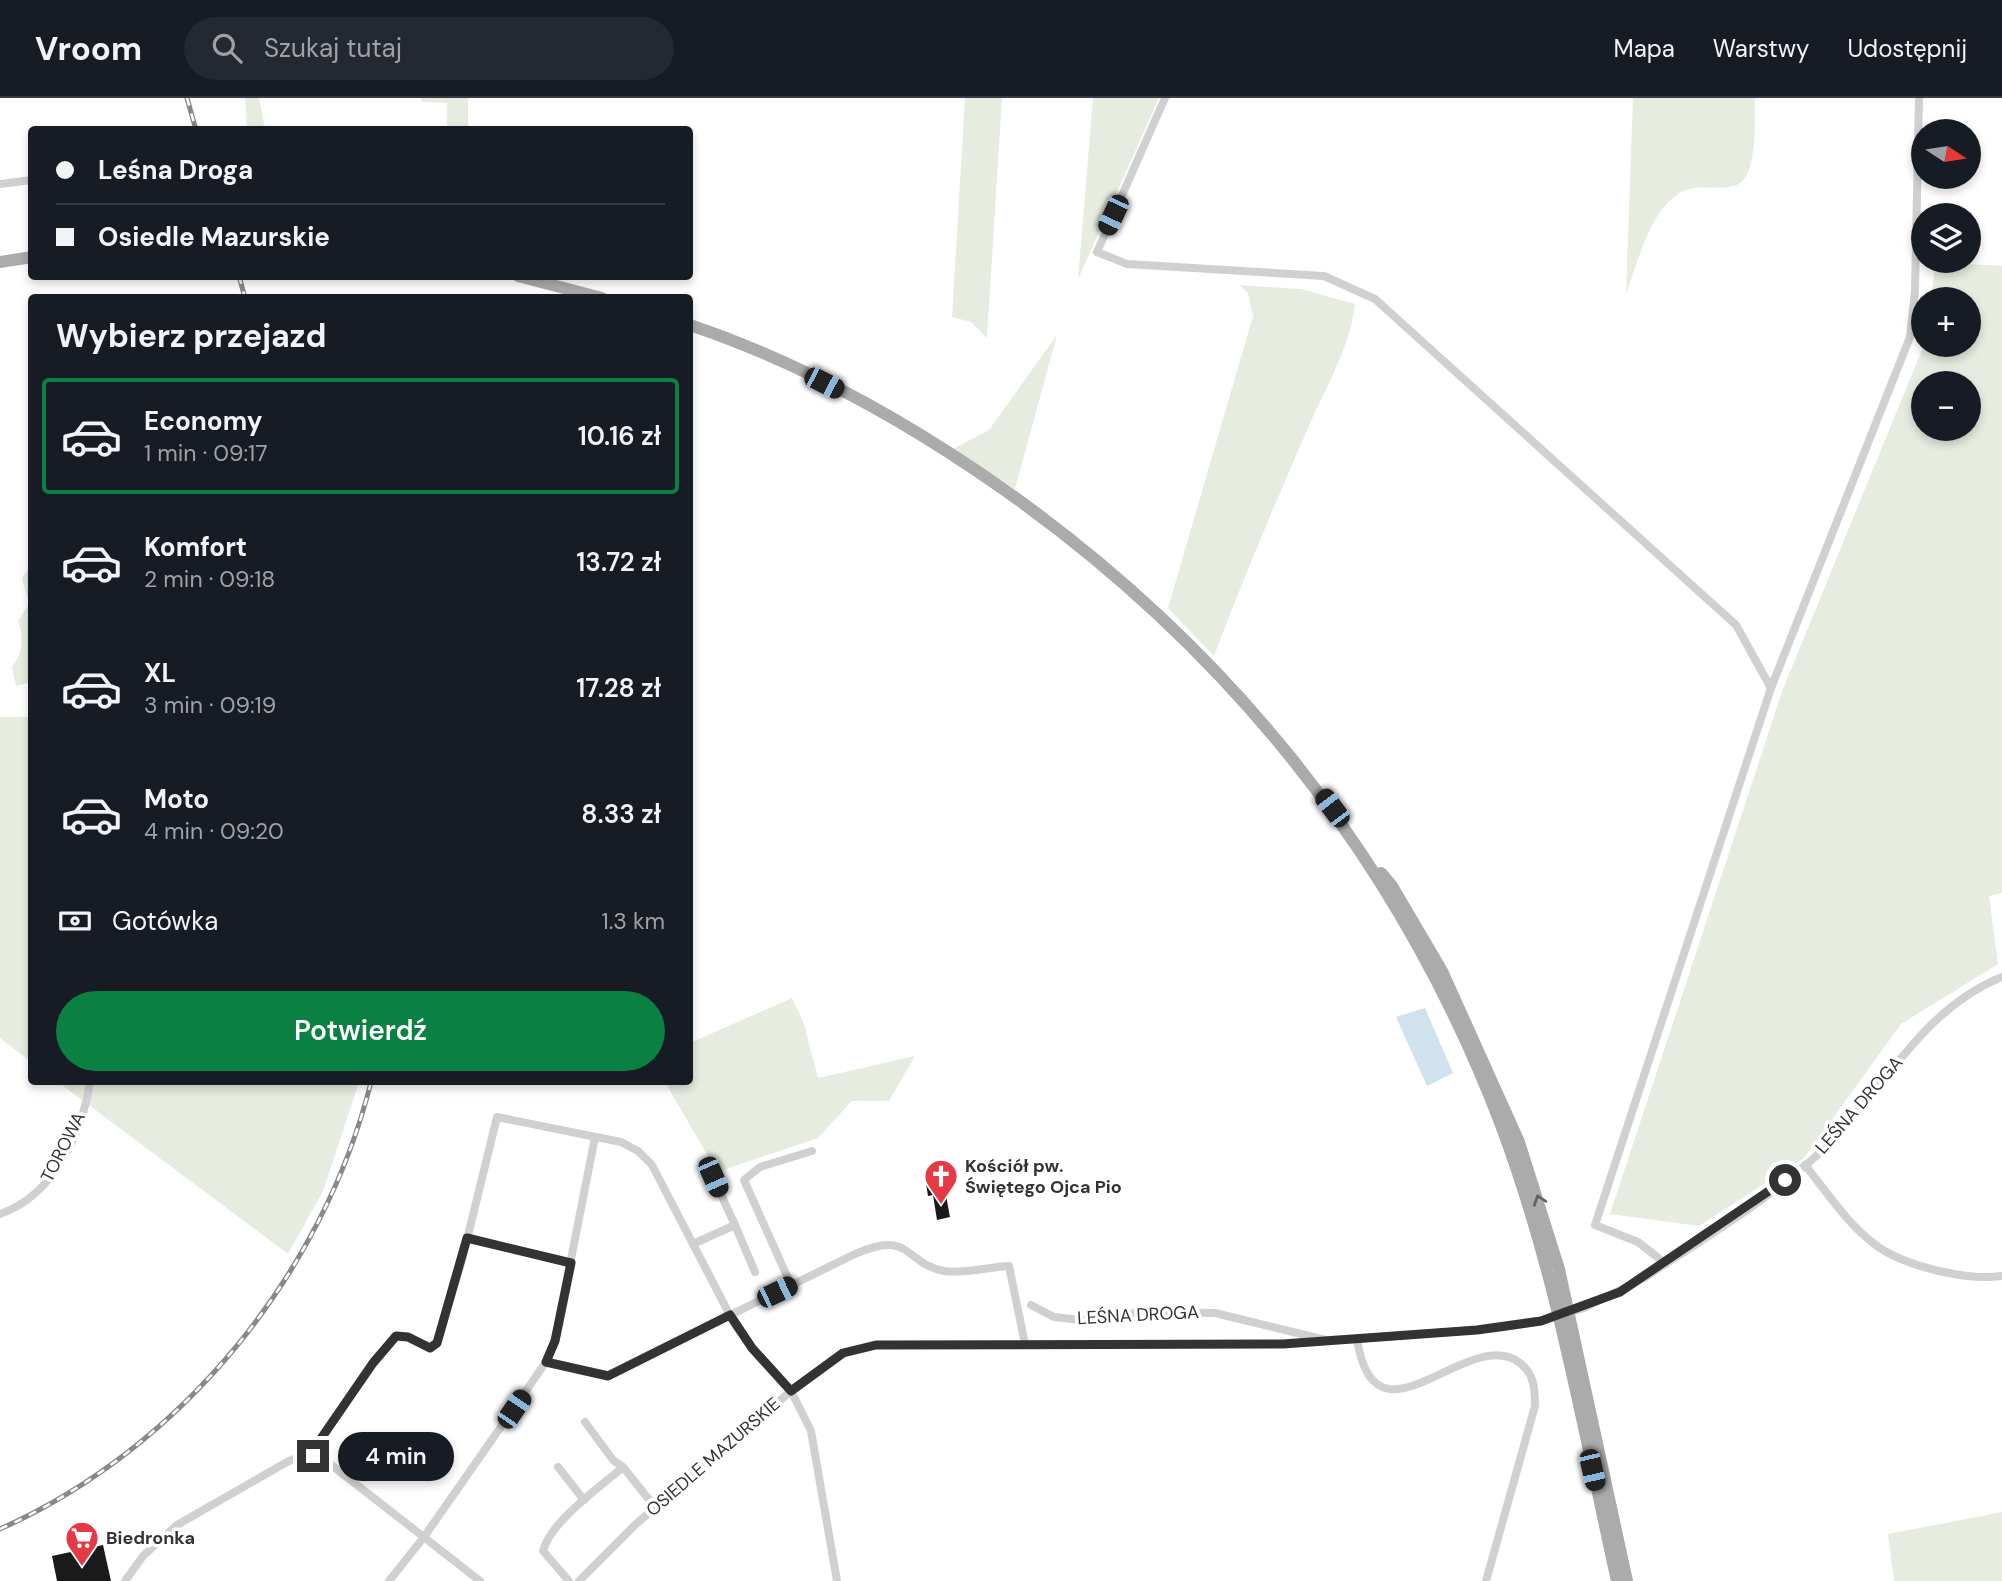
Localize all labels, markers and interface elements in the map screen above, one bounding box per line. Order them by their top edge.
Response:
search box [184,17,674,80]
text: Vroom [35,27,142,70]
icon: search [208,29,246,67]
text: Szukaj tutaj [264,31,402,65]
text: Mapa [1613,33,1675,64]
text: Warstwy [1713,33,1809,64]
text: Udostępnij [1847,33,1967,64]
north arrow [1911,119,1981,189]
map controls [1911,119,1981,441]
text: Leśna Droga [98,153,253,187]
car [1095,192,1132,238]
button: layers [1911,203,1981,273]
text: Osiedle Mazurskie [98,220,330,254]
button: + [1911,287,1981,357]
text: Wybierz przejazd [56,315,326,357]
car [801,364,848,402]
button: − [1911,371,1981,441]
text: Economy [144,404,262,438]
icon: car [60,405,123,468]
text: 10.16 zł [578,419,661,453]
text: 1 min · 09:17 [144,438,268,468]
text: Komfort [144,530,247,564]
icon: car [60,531,123,594]
text: 13.72 zł [576,545,661,579]
text: 2 min · 09:18 [144,564,275,594]
text: XL [144,656,176,690]
icon: car [60,657,123,720]
text: 17.28 zł [576,671,661,705]
text: 3 min · 09:19 [144,690,276,720]
text: Moto [144,782,209,816]
icon: car [60,783,123,846]
car [1311,785,1354,831]
text: 8.33 zł [581,797,661,831]
text: 4 min · 09:20 [144,816,284,846]
icon: cash [56,902,94,940]
text: Gotówka [112,904,218,938]
text: 1.3 km [601,906,665,936]
button: Potwierdź [56,991,665,1071]
street label: LEŚNA DROGA [1810,1051,1908,1159]
street label: TOROWA [35,1108,91,1186]
car [695,1154,732,1200]
place label: Kościół pw. Świętego Ojca Pio [965,1154,1122,1199]
church icon: Kościół pw. Świętego Ojca Pio [922,1157,960,1206]
route start [1769,1164,1801,1196]
one-way arrow [1533,1195,1547,1207]
car [754,1273,801,1311]
street label: LEŚNA DROGA [1077,1300,1200,1330]
car [494,1386,535,1432]
street label: OSIEDLE MAZURSKIE [641,1392,785,1522]
callout: 4 min [338,1432,453,1480]
route end [297,1440,329,1472]
text: 4 min [365,1441,427,1471]
car [1578,1447,1607,1493]
supermarket icon: Biedronka [63,1519,101,1568]
place label: Biedronka [106,1526,195,1550]

